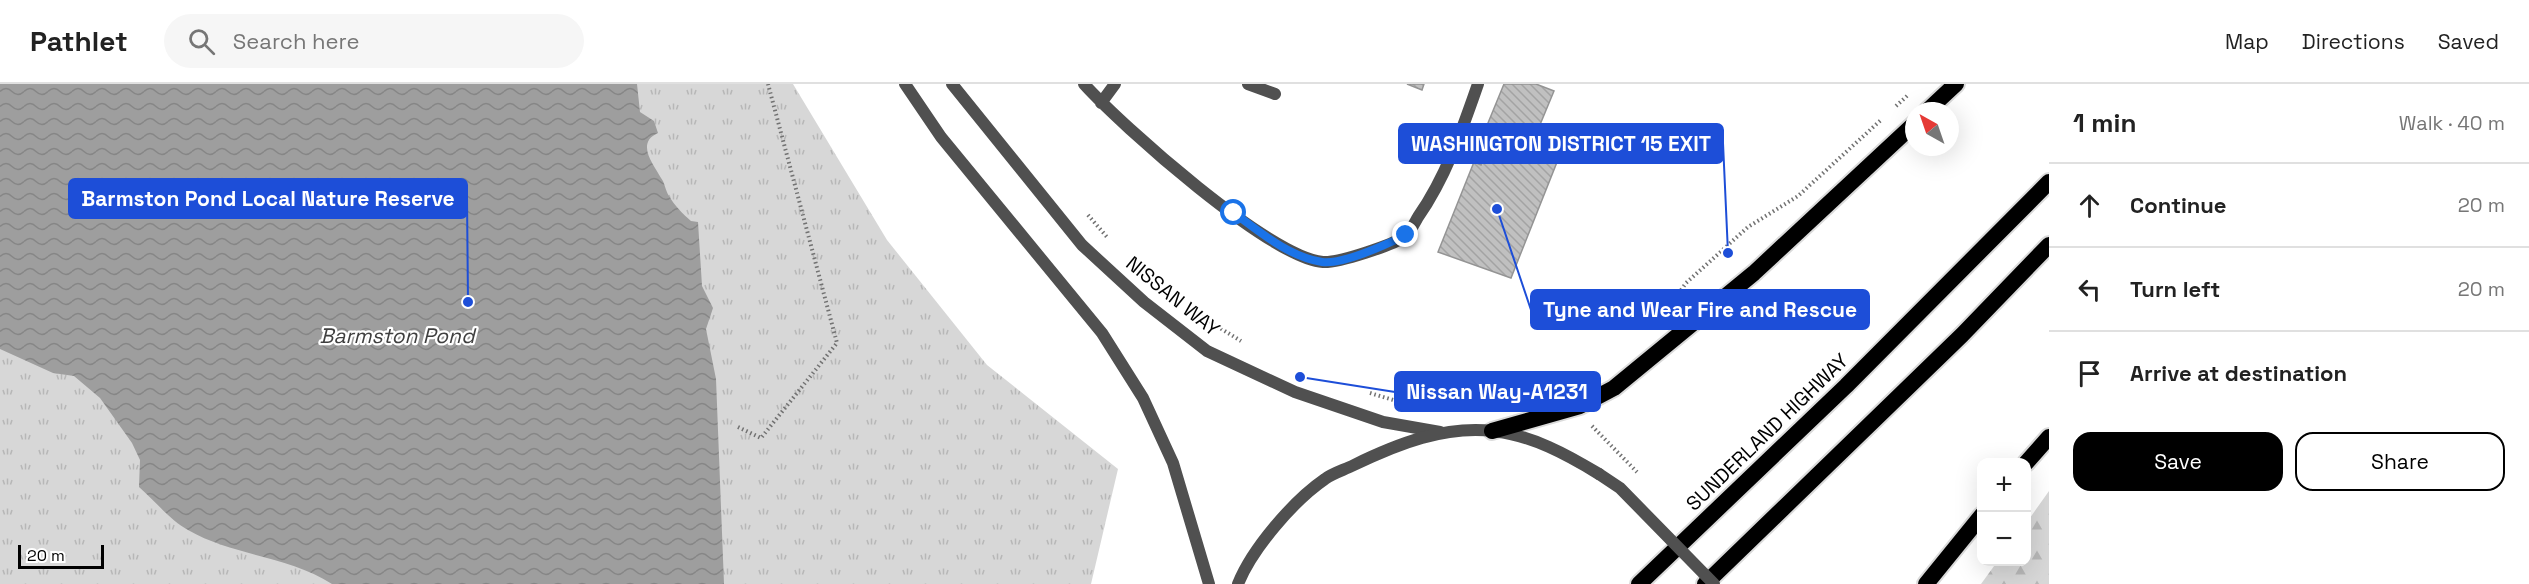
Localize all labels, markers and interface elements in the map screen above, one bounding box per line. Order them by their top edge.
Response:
search box [164,14,584,68]
text: Pathlet [30,23,128,59]
icon: search [185,25,218,58]
text: Search here [233,27,360,55]
text: Map [2225,28,2269,55]
text: Directions [2302,28,2405,55]
text: Saved [2438,28,2499,55]
north arrow [1905,102,1959,156]
text: 1 min [2073,106,2137,140]
text: Walk · 40 m [2399,110,2505,136]
callout: WASHINGTON DISTRICT 15 EXIT [1399,124,1723,163]
text: WASHINGTON DISTRICT 15 EXIT [1411,130,1711,157]
callout: Barmston Pond Local Nature Reserve [69,179,467,218]
text: Barmston Pond Local Nature Reserve [81,185,455,212]
icon: ahead [2073,189,2106,222]
text: Continue [2130,191,2226,219]
text: 20 m [2458,192,2505,218]
route start [1220,199,1246,225]
route end [1392,221,1418,247]
street label: NISSAN WAY [1121,250,1225,342]
icon: left [2073,273,2106,306]
text: Turn left [2130,275,2220,303]
text: 20 m [2458,276,2505,302]
callout: Tyne and Wear Fire and Rescue [1531,290,1869,329]
text: Tyne and Wear Fire and Rescue [1543,296,1857,323]
water label: Barmston Pond [320,322,477,349]
street label: SUNDERLAND HIGHWAY [1680,348,1854,516]
icon: arrive [2073,357,2106,390]
text: Arrive at destination [2130,359,2347,387]
callout: Nissan Way-A1231 [1395,372,1600,411]
text: Nissan Way-A1231 [1406,378,1588,405]
button: Save [2073,432,2283,491]
button: Share [2295,432,2505,491]
map controls [1977,458,2031,566]
button: + [1977,458,2031,512]
button: − [1977,512,2031,566]
scale bar [18,542,104,570]
text: 20 m [27,545,65,566]

